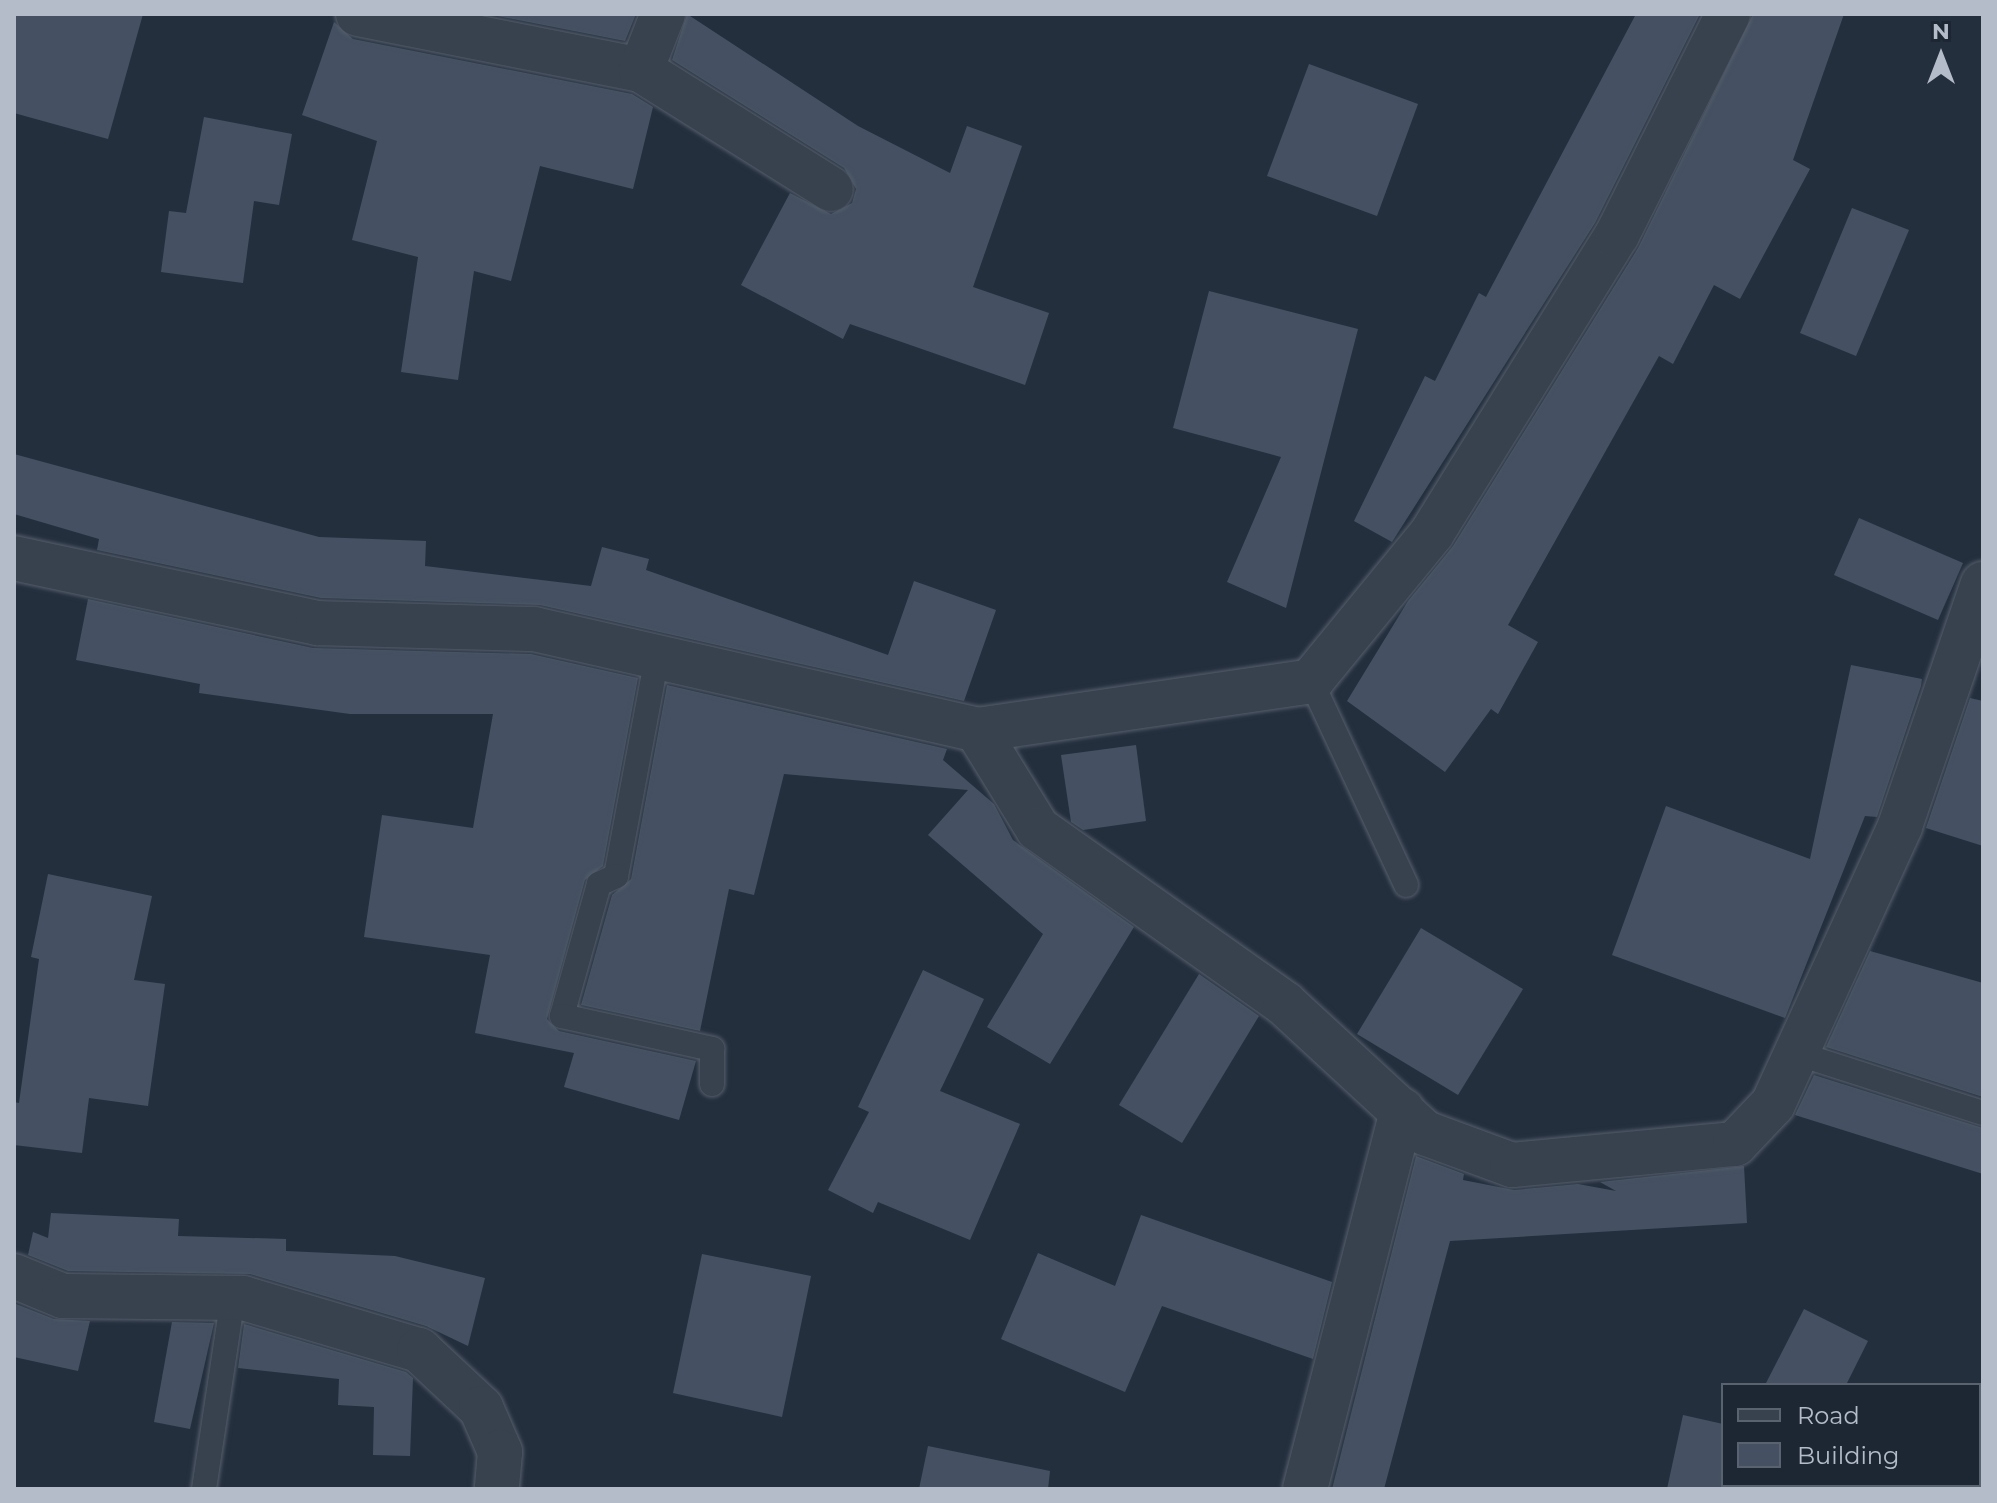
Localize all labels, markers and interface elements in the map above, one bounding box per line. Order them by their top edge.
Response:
north arrow [1901,16,1981,96]
text: N [1932,18,1950,45]
legend [1721,1383,1981,1487]
text: Road [1797,1401,1860,1430]
text: Building [1797,1441,1900,1470]

